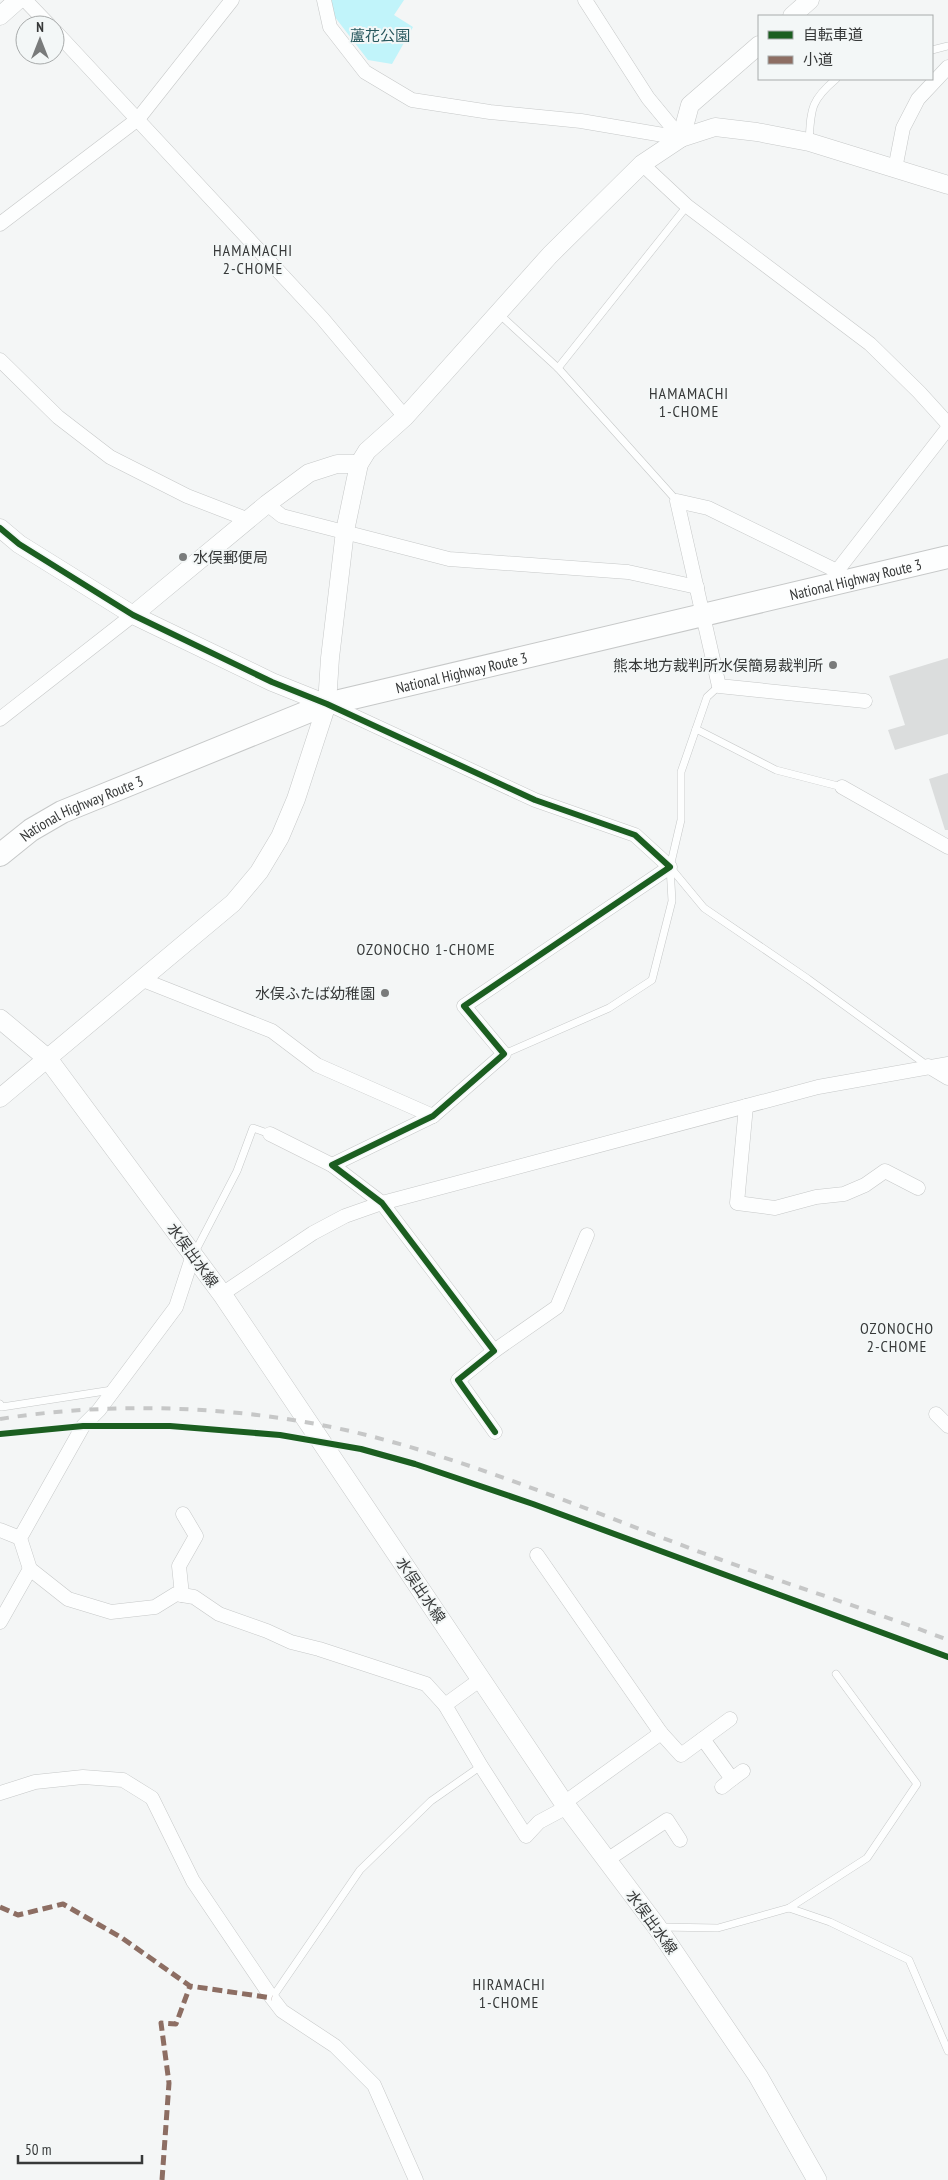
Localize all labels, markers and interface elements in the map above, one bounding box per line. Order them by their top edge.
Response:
north arrow [15,15,65,65]
legend [758,15,933,80]
text: N [36,18,44,36]
text: 自転車道 [803,25,863,44]
park label: 蘆花公園 [350,26,410,45]
text: 小道 [803,50,833,69]
district label: HAMAMACHI 2-CHOME [213,240,293,278]
district label: HAMAMACHI 1-CHOME [649,383,729,421]
place label: 水俣郵便局 [193,548,268,567]
marker: 水俣郵便局 [177,551,189,563]
street label: National Highway Route 3 [788,554,923,604]
street label: National Highway Route 3 [394,647,529,697]
place label: 熊本地方裁判所水俣簡易裁判所 [613,656,823,675]
marker: 熊本地方裁判所水俣簡易裁判所 [827,659,839,671]
street label: National Highway Route 3 [16,770,146,845]
district label: OZONOCHO 1-CHOME [356,939,496,959]
place label: 水俣ふたば幼稚園 [255,984,375,1003]
marker: 水俣ふたば幼稚園 [379,987,391,999]
street label: 水俣出水線 [163,1219,223,1291]
district label: OZONOCHO 2-CHOME [860,1318,934,1356]
street label: 水俣出水線 [392,1554,450,1626]
street label: 水俣出水線 [622,1886,682,1958]
district label: HIRAMACHI 1-CHOME [472,1974,546,2012]
scale bar [18,2132,141,2164]
text: 50 m [25,2140,51,2159]

